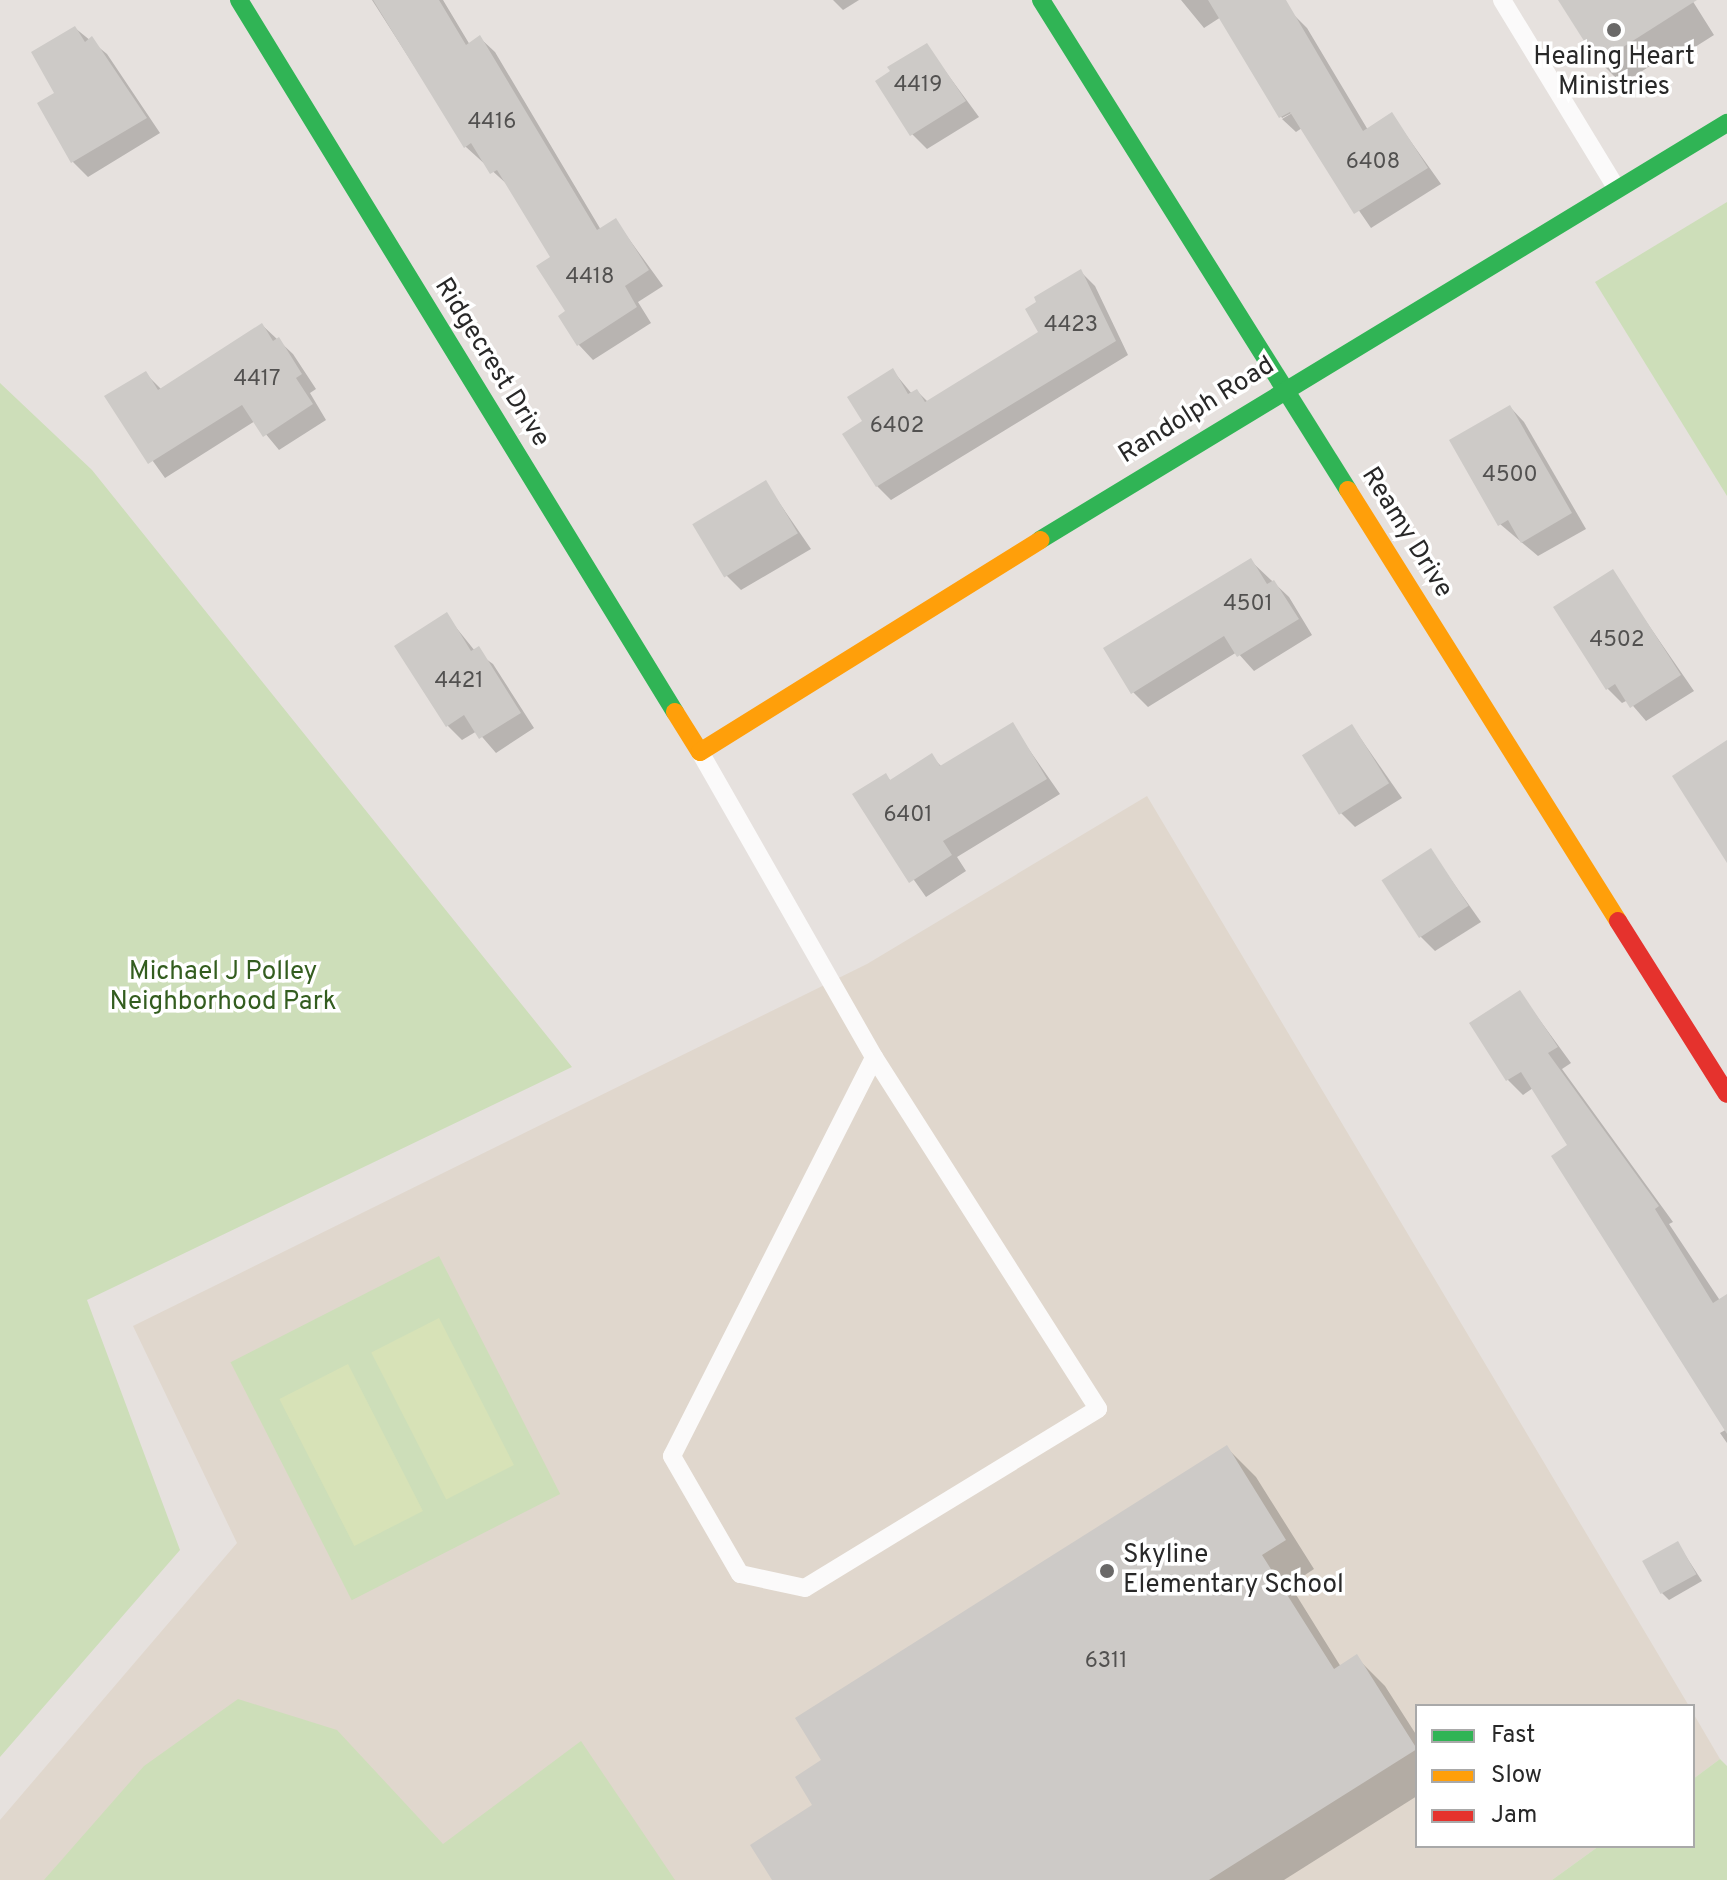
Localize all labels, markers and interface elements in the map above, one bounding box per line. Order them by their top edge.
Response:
marker: Healing Heart Ministries [1605,21,1623,39]
place label: Healing Heart Ministries [1533,42,1695,104]
house number: 4419 [894,73,942,99]
house number: 4416 [468,110,516,136]
house number: 6408 [1346,150,1400,176]
house number: 4418 [566,265,614,291]
street label: Ridgecrest Drive [427,273,555,453]
house number: 4423 [1044,313,1098,339]
street label: Randolph Road [1113,351,1281,471]
house number: 4417 [234,367,280,393]
house number: 6402 [870,414,924,440]
street label: Reamy Drive [1354,462,1458,604]
house number: 4500 [1482,463,1538,489]
house number: 4501 [1223,592,1273,618]
house number: 4502 [1590,628,1644,654]
house number: 4421 [435,669,483,695]
house number: 6401 [883,803,933,829]
park label: Michael J Polley Neighborhood Park [110,957,336,1018]
place label: Skyline Elementary School [1123,1540,1344,1602]
marker: Skyline Elementary School [1098,1562,1116,1580]
house number: 6311 [1085,1649,1127,1675]
legend [1415,1704,1695,1848]
text: Fast [1491,1721,1535,1751]
text: Slow [1491,1761,1542,1791]
text: Jam [1491,1801,1537,1831]

